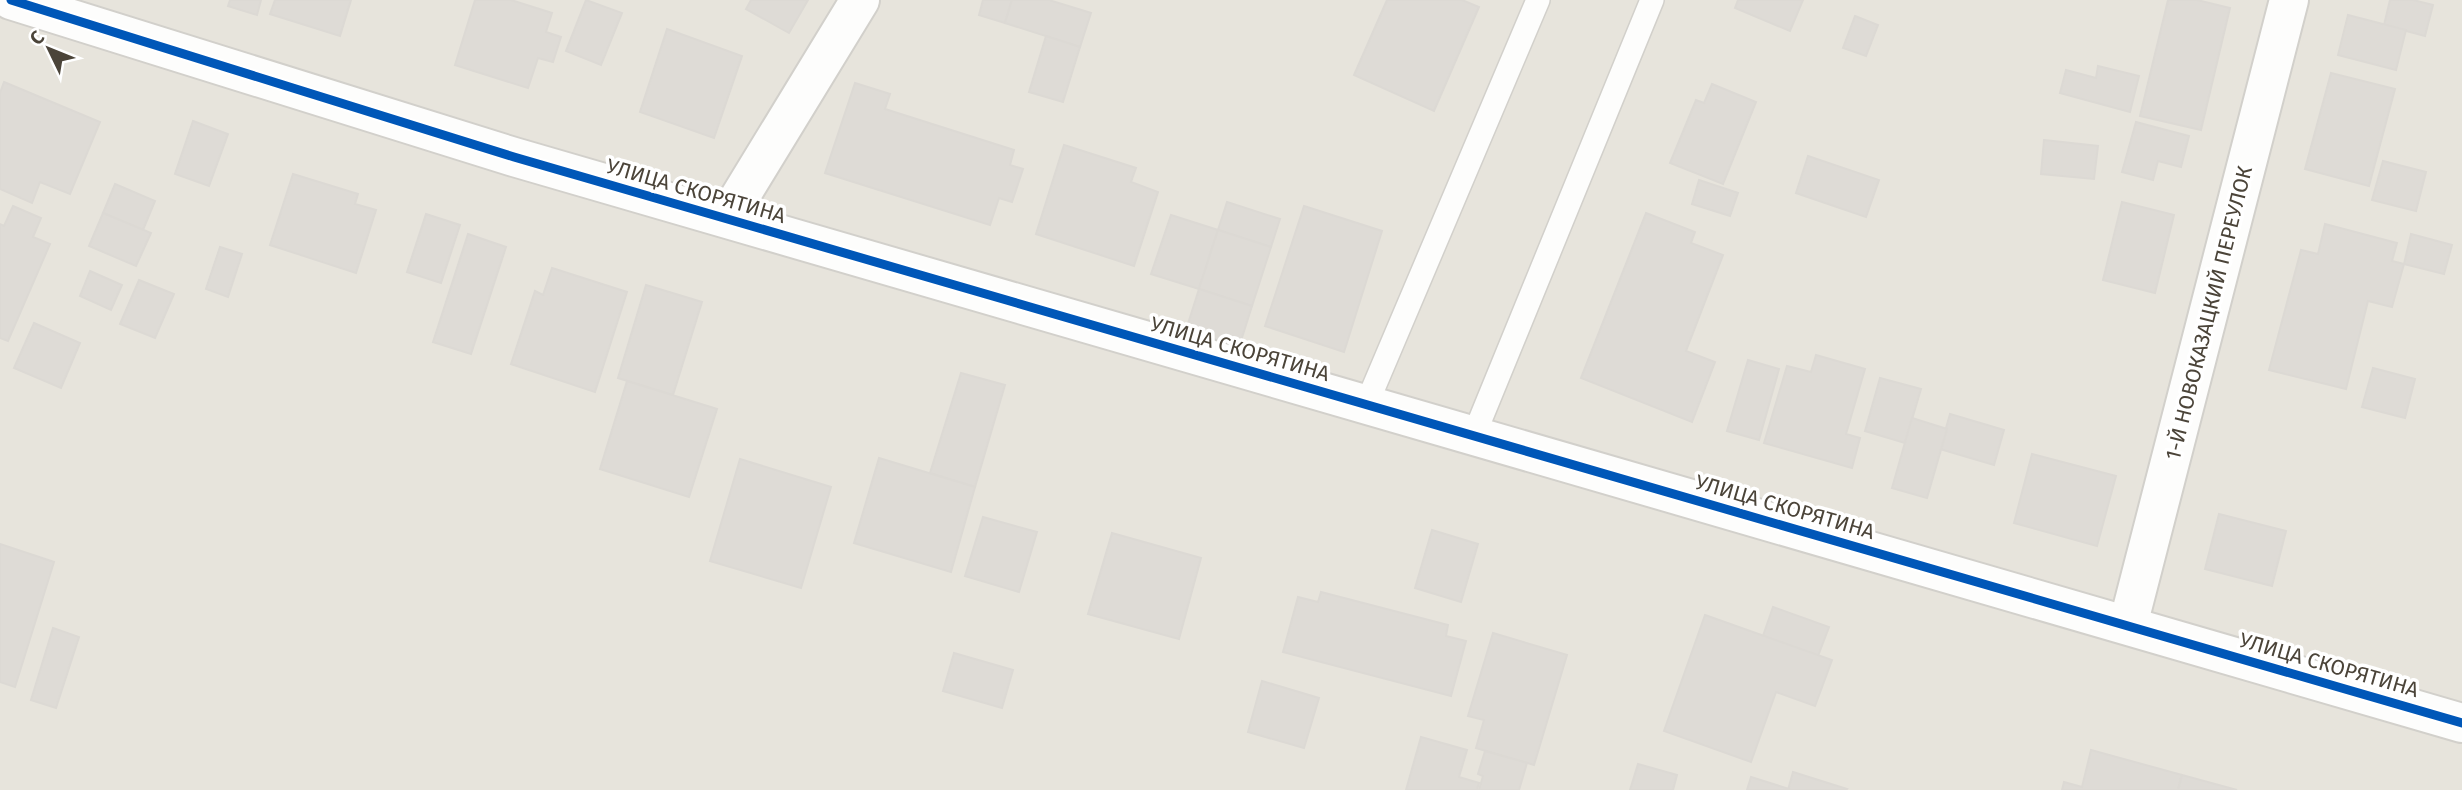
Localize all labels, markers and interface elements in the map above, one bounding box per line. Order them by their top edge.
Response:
north arrow [14,14,84,84]
text: С [25,26,49,50]
street label: УЛИЦА СКОРЯТИНА [603,153,789,229]
street label: 1-Й НОВОКАЗАЦКИЙ ПЕРЕУЛОК [2160,163,2258,463]
street label: УЛИЦА СКОРЯТИНА [1147,311,1333,387]
street label: УЛИЦА СКОРЯТИНА [1692,469,1878,545]
street label: УЛИЦА СКОРЯТИНА [2236,627,2422,703]

